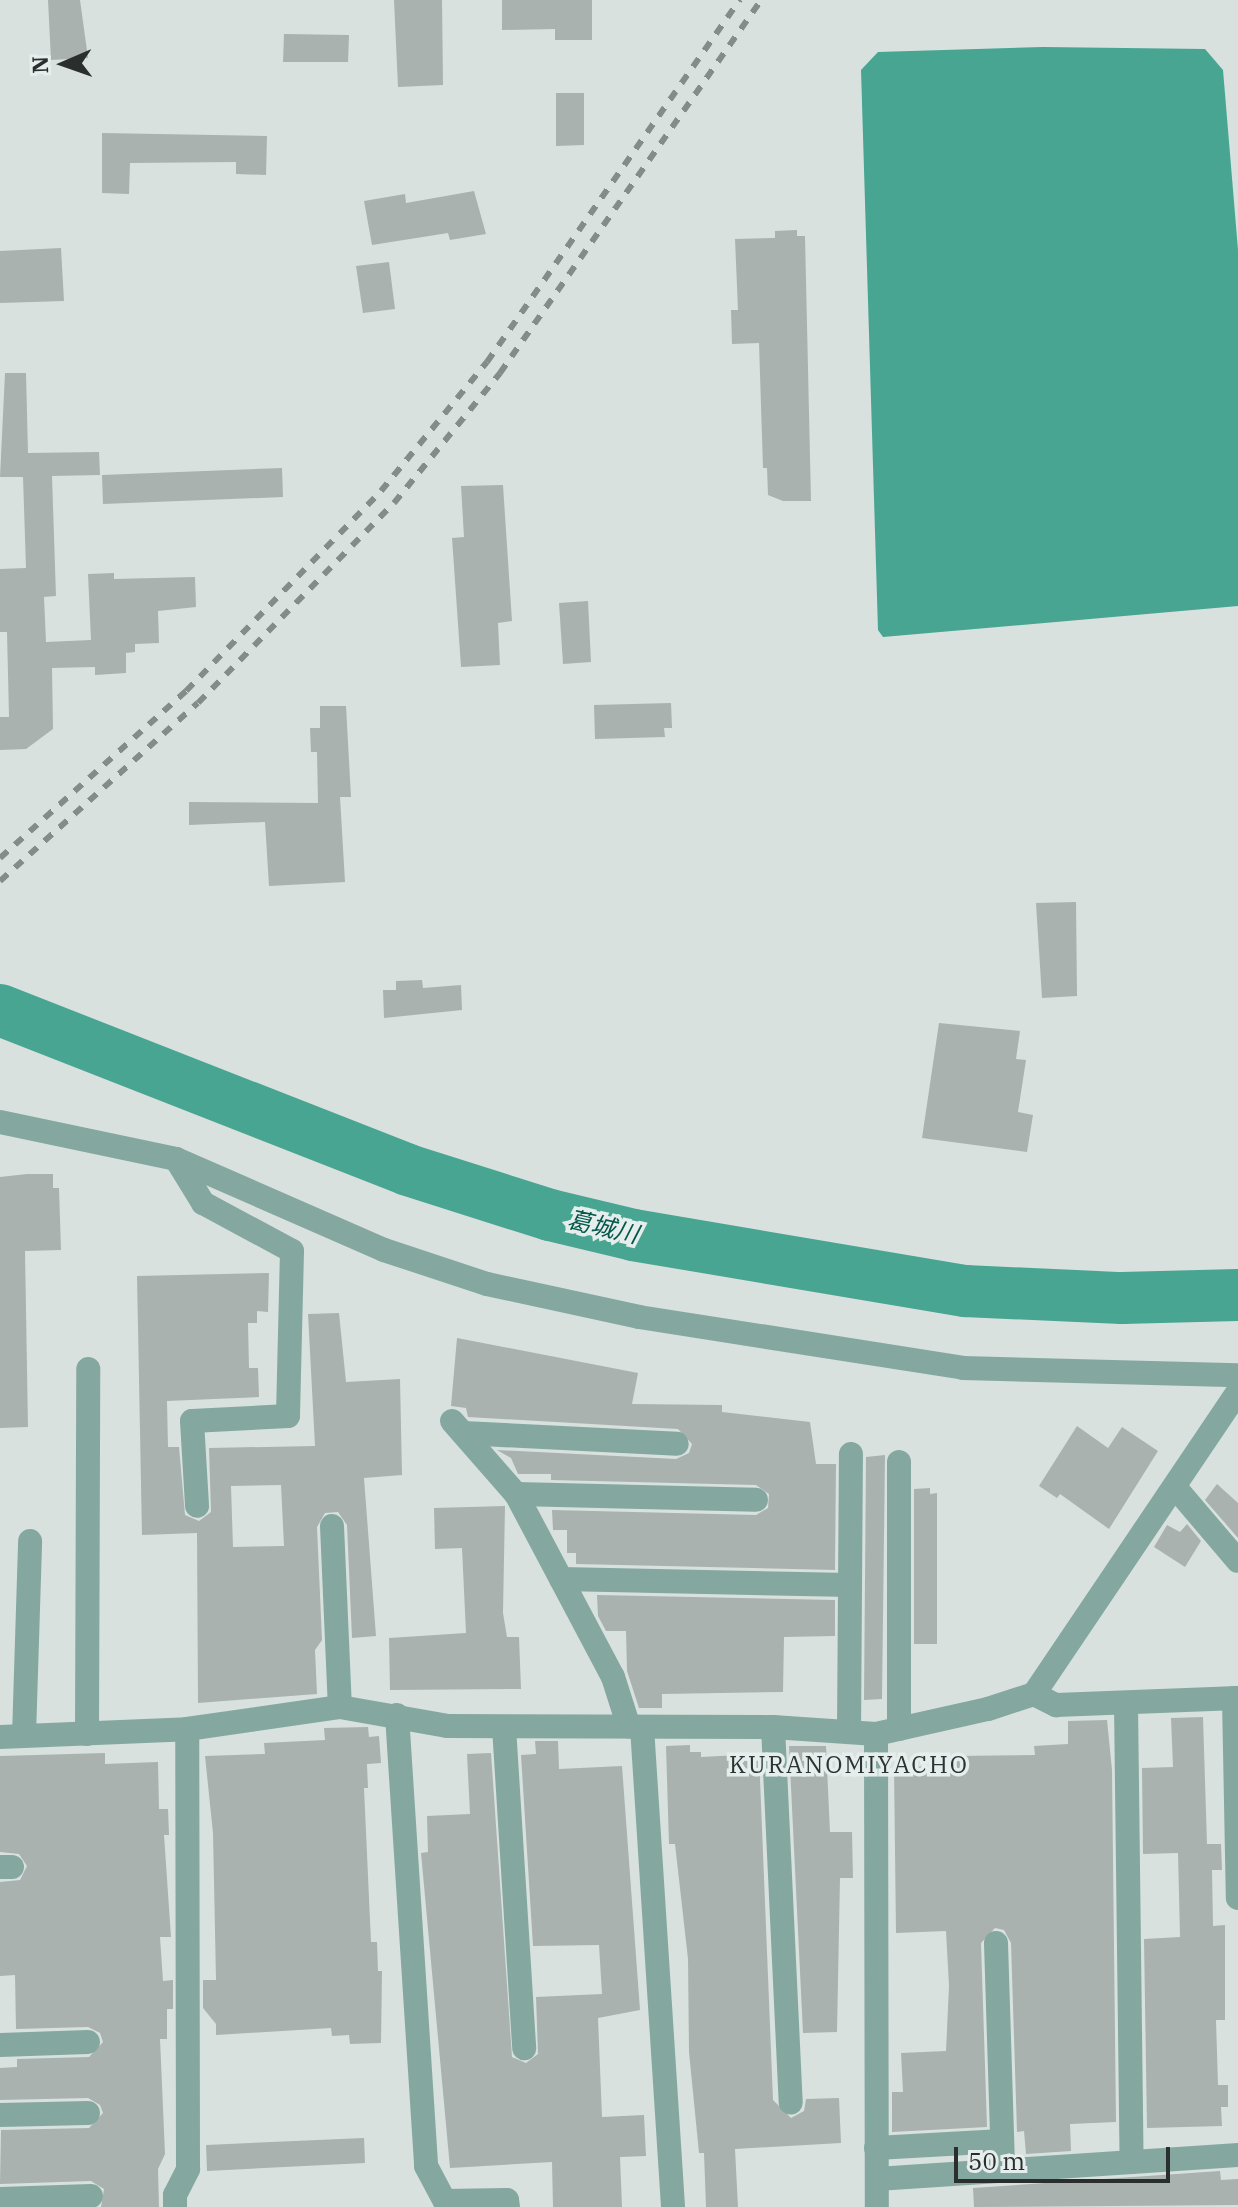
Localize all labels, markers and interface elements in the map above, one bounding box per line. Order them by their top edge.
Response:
north arrow [24,24,104,104]
text: N [25,56,54,74]
water label: 葛城川 [565,1205,641,1249]
district label: KURANOMIYACHO [729,1751,969,1779]
scale bar [958,2131,1174,2181]
text: 50 m [968,2145,1025,2177]

